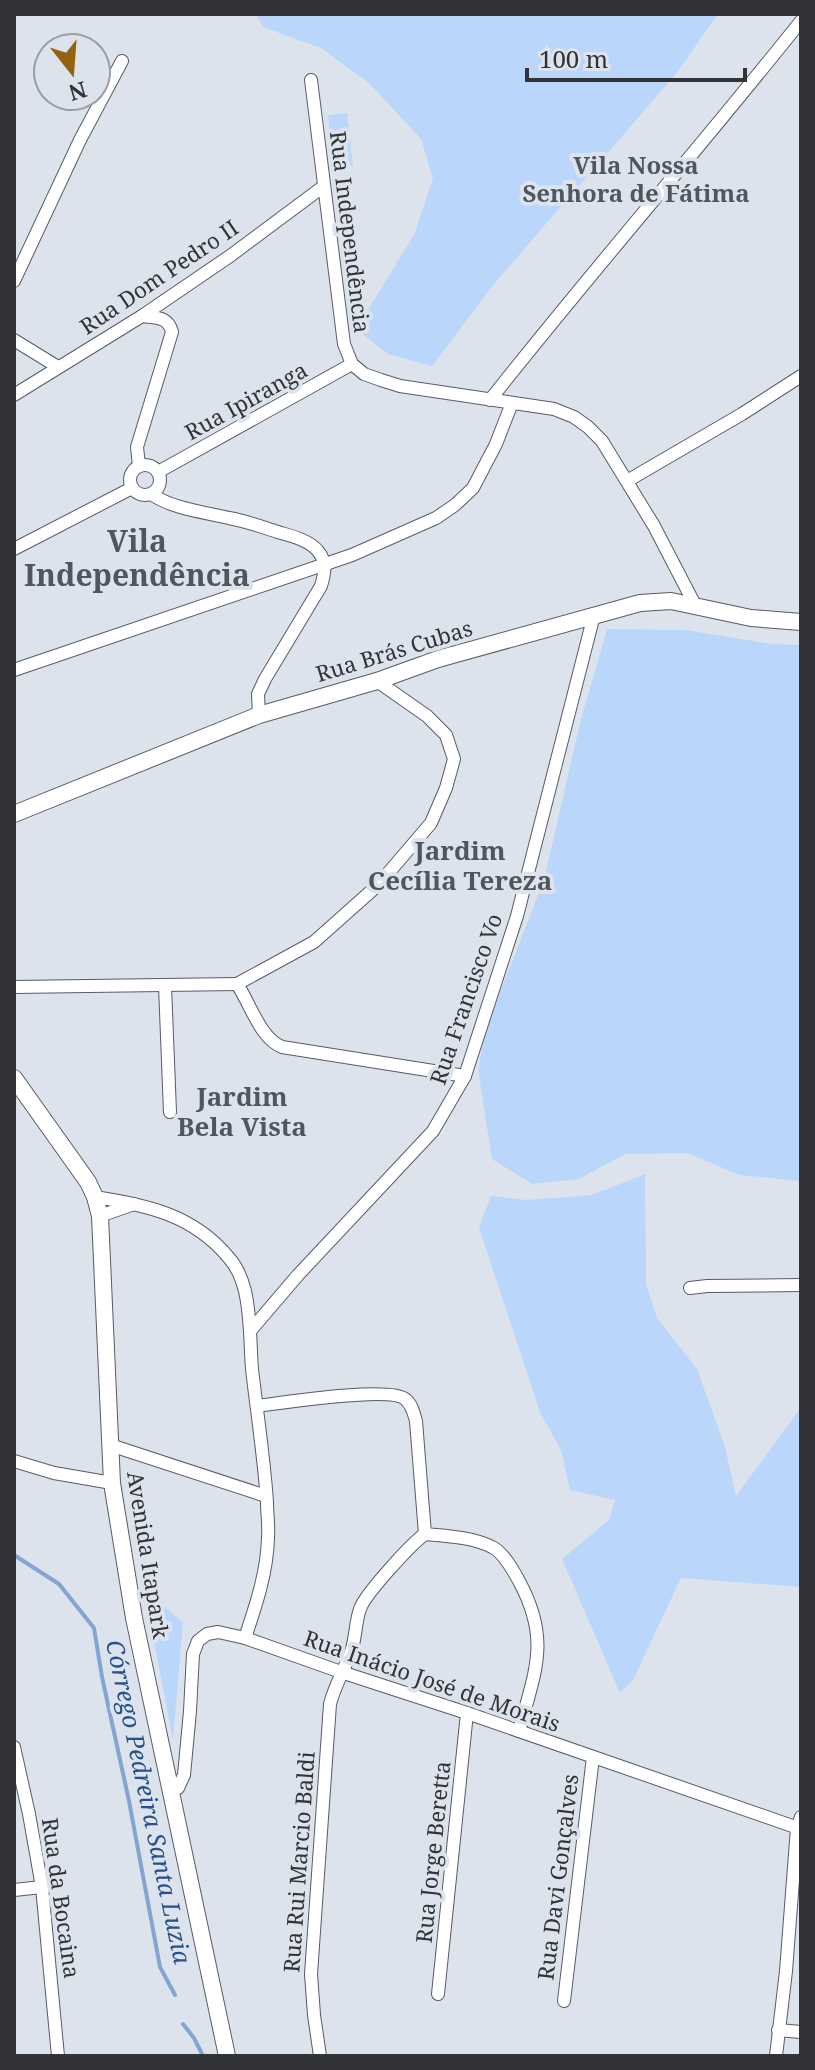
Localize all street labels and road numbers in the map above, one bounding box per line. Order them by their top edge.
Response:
street label: Rua Independência [324,129,378,335]
street label: Rua Dom Pedro II [73,212,244,340]
street label: Rua Ipiranga [179,354,312,446]
street label: Rua Brás Cubas [312,612,476,688]
street label: Rua Francisco Vo [422,909,508,1088]
street label: Avenida Itapark [121,1469,177,1641]
street label: Rua Inácio José de Morais [300,1622,564,1738]
street label: Rua Rui Marcio Baldi [275,1750,321,1973]
street label: Rua Jorge Beretta [408,1759,456,1944]
street label: Rua Davi Gonçalves [529,1772,585,1982]
street label: Rua da Bocaina [36,1816,88,1980]

